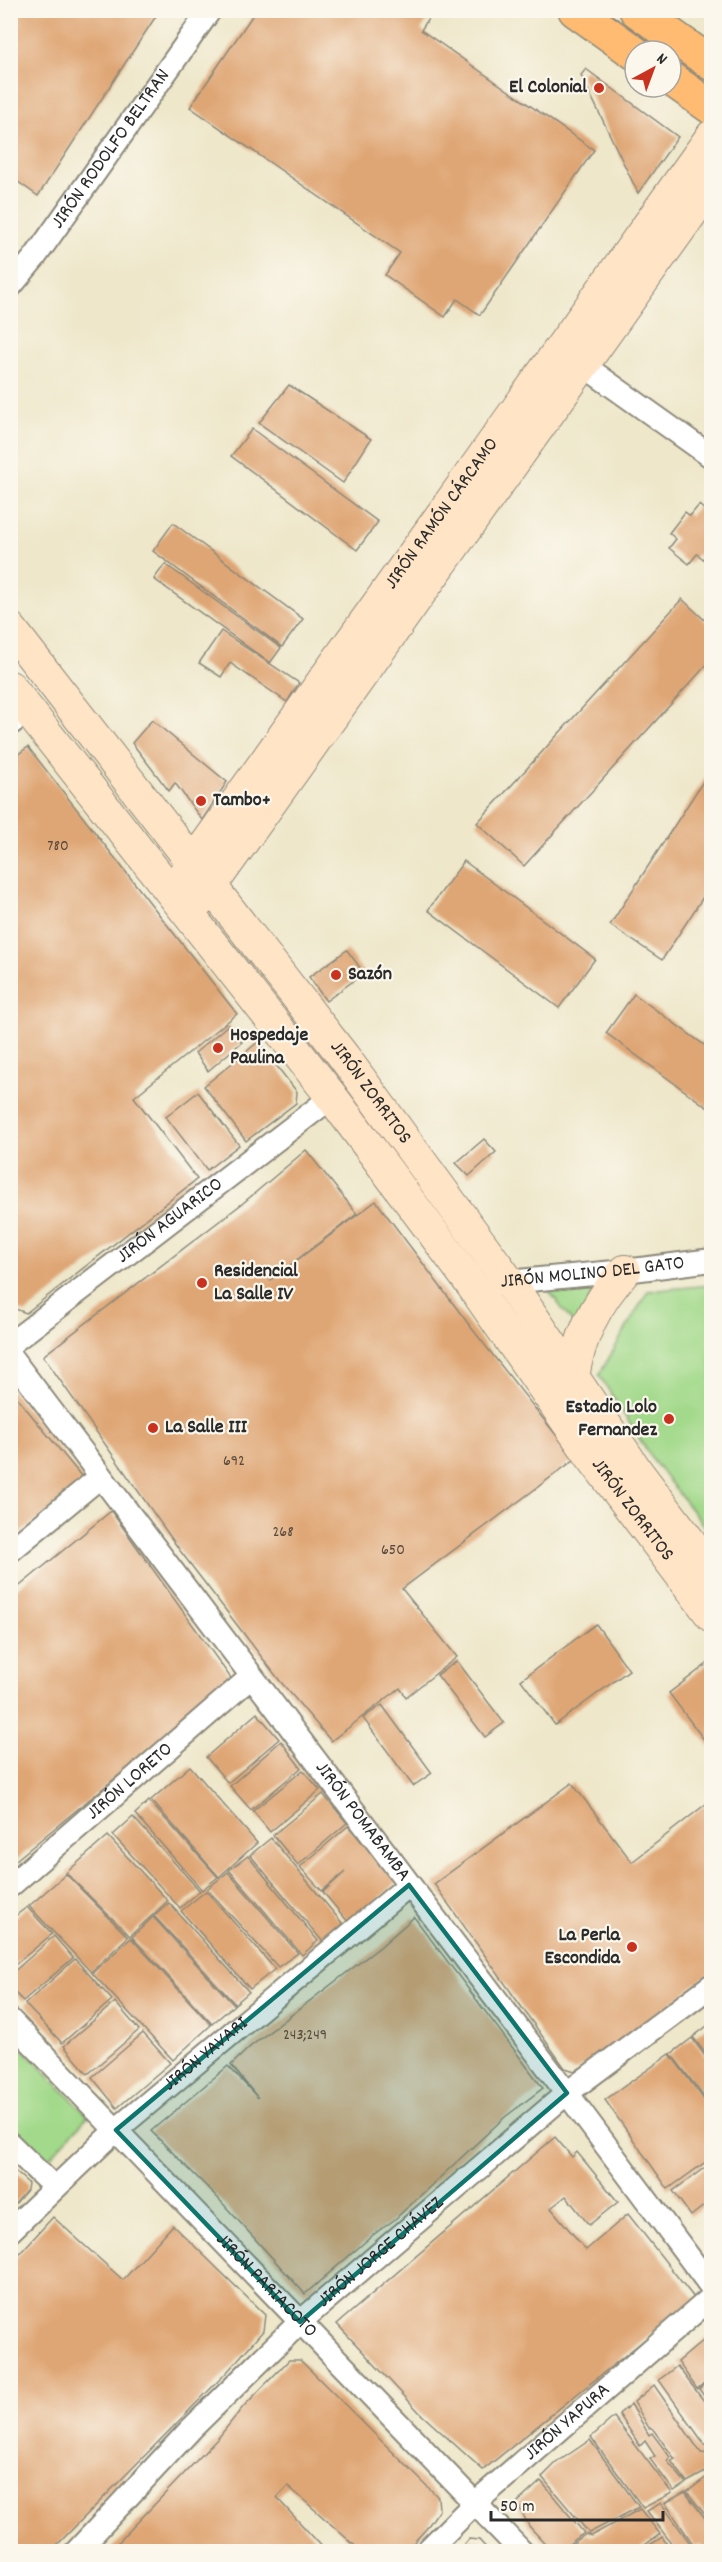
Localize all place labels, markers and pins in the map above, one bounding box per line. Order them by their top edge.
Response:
place label: El Colonial [509,74,587,102]
marker: El Colonial [592,81,606,95]
place label: Tambo+ [213,787,271,815]
marker: Tambo+ [194,794,208,808]
place label: Sazón [348,961,392,989]
marker: Sazón [329,968,343,982]
place label: Hospedaje Paulina [230,1022,309,1073]
marker: Hospedaje Paulina [211,1041,225,1055]
place label: Residencial La Salle IV [214,1258,298,1309]
marker: Residencial La Salle IV [195,1276,209,1290]
place label: Estadio Lolo Fernandez [565,1394,657,1445]
marker: Estadio Lolo Fernandez [662,1412,676,1426]
place label: La Salle III [165,1414,248,1442]
marker: La Salle III [146,1421,160,1435]
place label: La Perla Escondida [545,1922,621,1973]
marker: La Perla Escondida [625,1940,639,1954]

